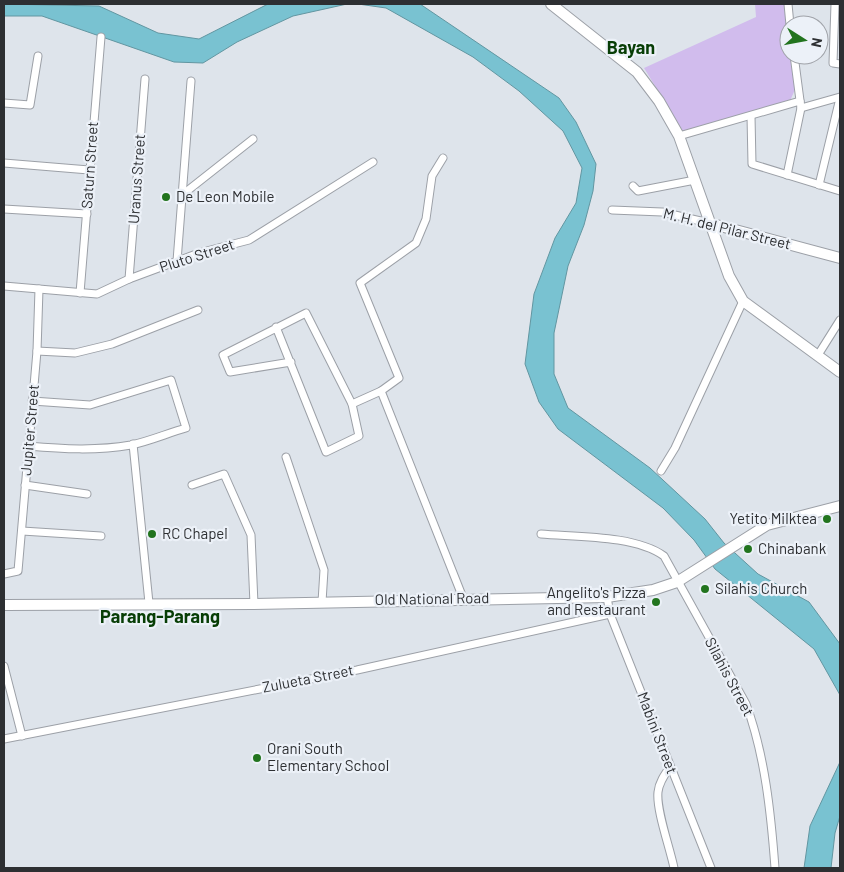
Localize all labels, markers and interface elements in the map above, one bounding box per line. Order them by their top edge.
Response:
north arrow [779,15,829,65]
district label: Bayan [607,36,655,58]
text: N [808,36,826,49]
street label: Saturn Street [77,121,101,209]
street label: Uranus Street [124,133,148,225]
place label: De Leon Mobile [176,187,274,205]
marker: De Leon Mobile [160,191,172,203]
street label: M. H. del Pilar Street [662,203,793,253]
street label: Pluto Street [157,234,236,276]
street label: Jupiter Street [16,384,42,476]
place label: Yetito Milktea [729,509,817,527]
marker: Yetito Milktea [821,513,833,525]
place label: RC Chapel [162,524,228,542]
marker: RC Chapel [146,528,158,540]
place label: Chinabank [758,539,827,557]
marker: Chinabank [742,543,754,555]
place label: Silahis Church [715,579,807,597]
place label: Angelito's Pizza and Restaurant [547,583,646,618]
marker: Silahis Church [699,583,711,595]
street label: Old National Road [375,588,489,608]
marker: Angelito's Pizza and Restaurant [650,596,662,608]
district label: Parang-Parang [100,605,220,627]
street label: Silahis Street [702,634,758,719]
street label: Zulueta Street [261,660,355,696]
street label: Mabini Street [634,689,682,776]
place label: Orani South Elementary School [267,739,389,774]
marker: Orani South Elementary School [251,752,263,764]

